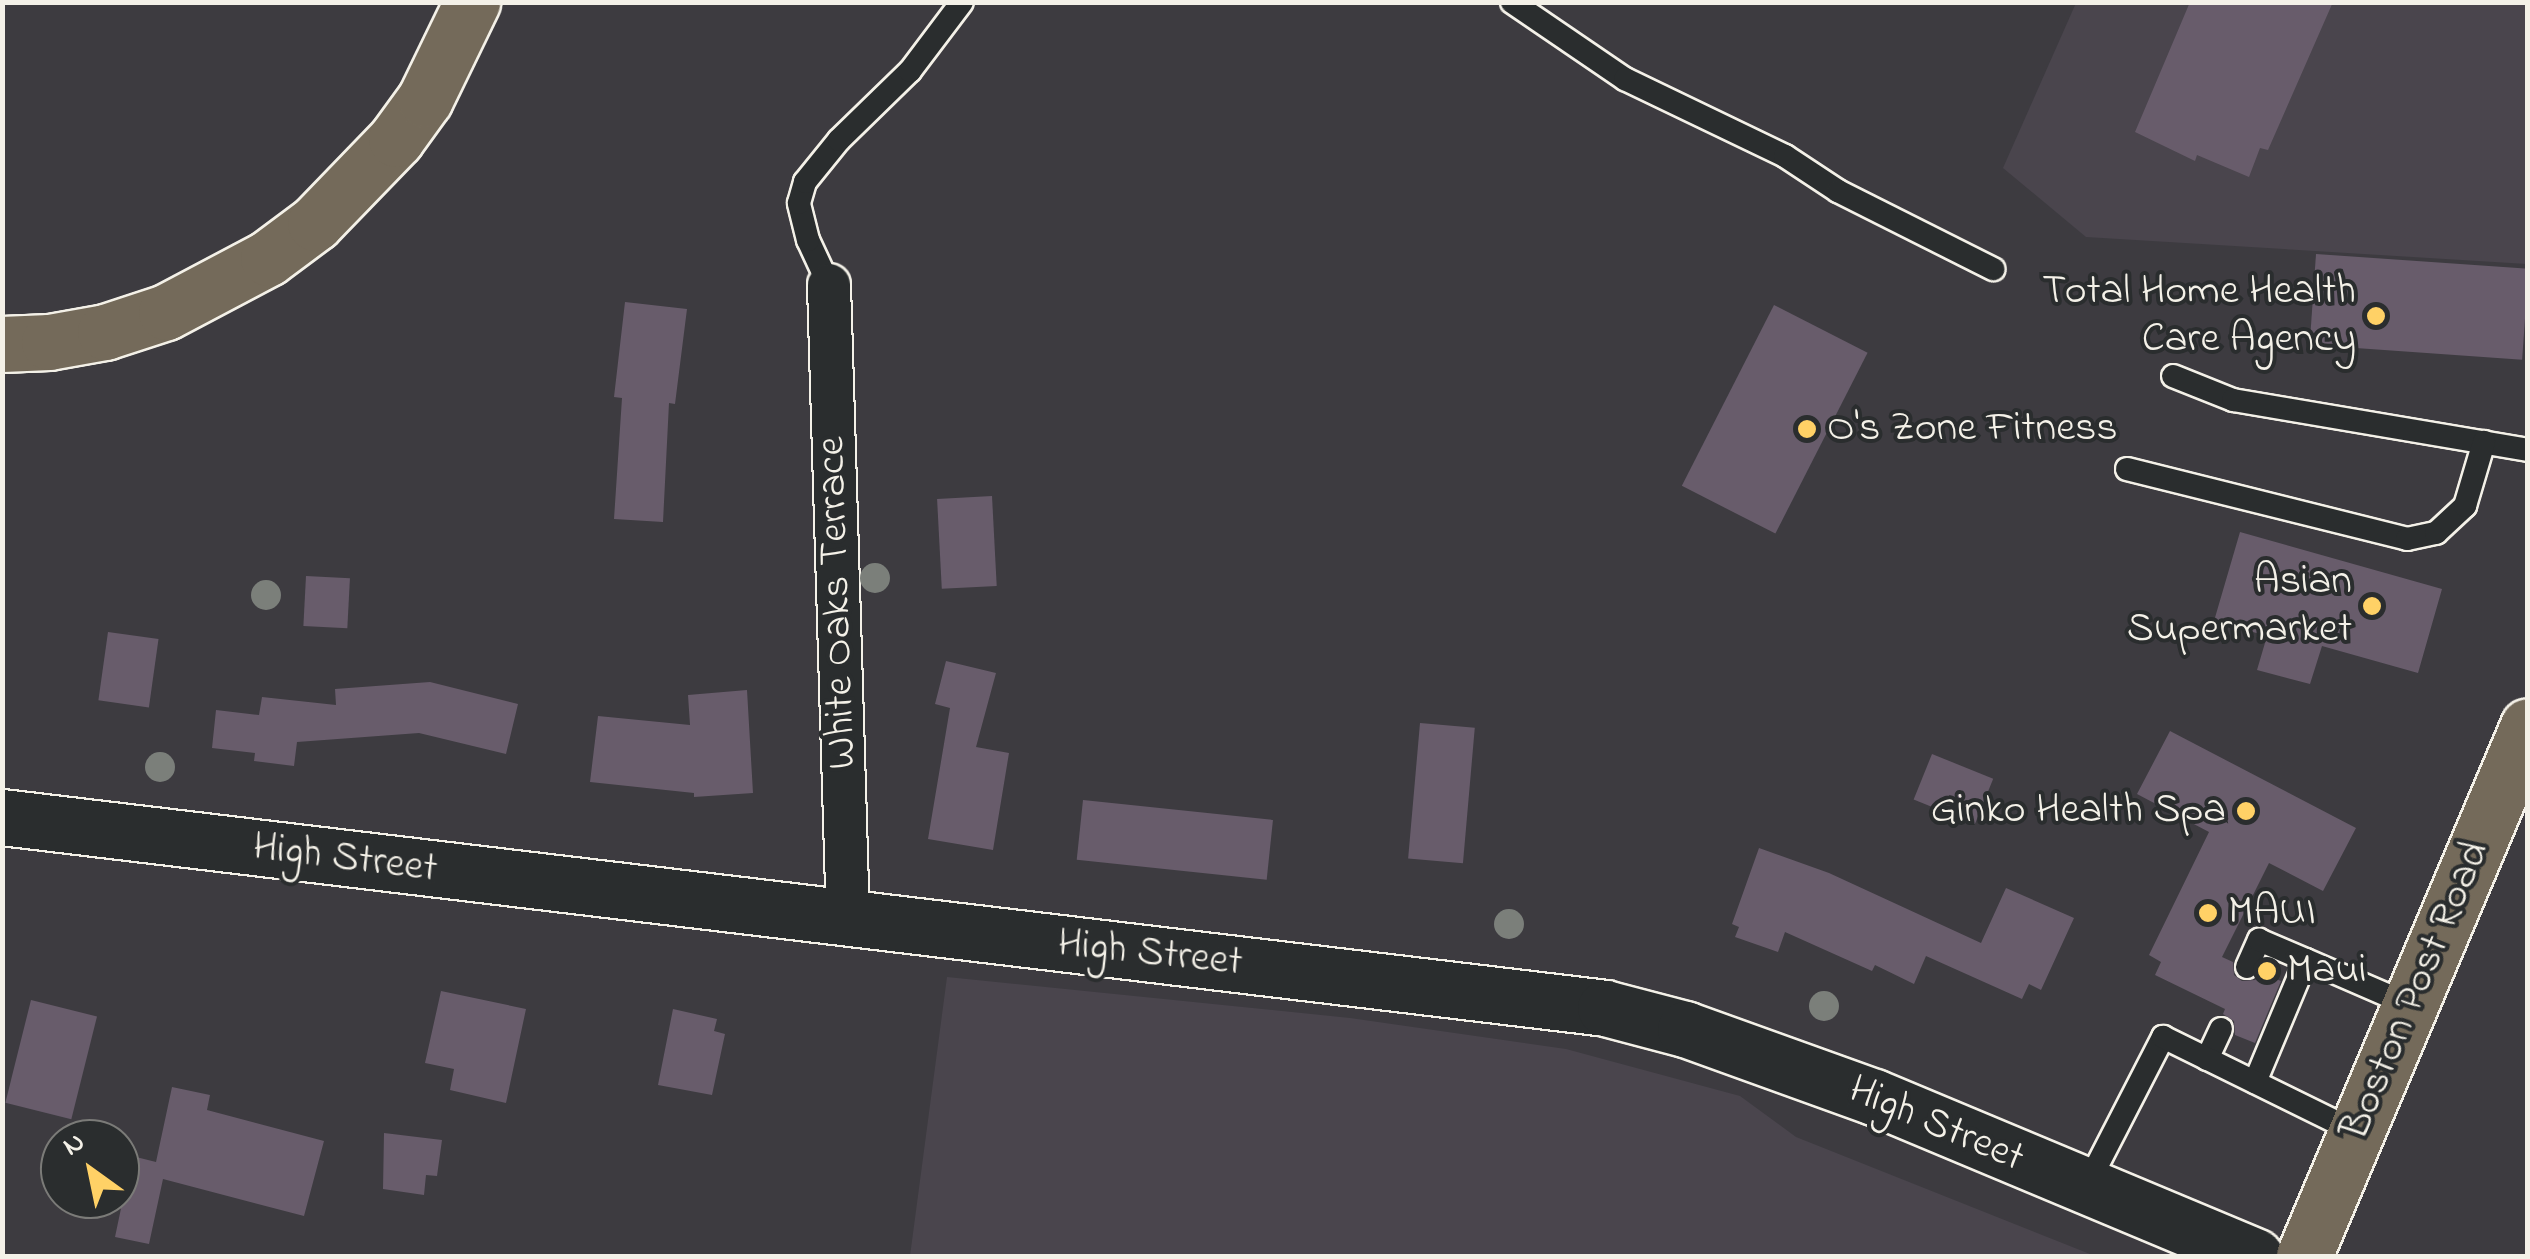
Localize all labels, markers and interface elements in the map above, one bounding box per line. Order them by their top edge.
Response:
place label: Total Home Health Care Agency [2042,267,2356,366]
marker: Total Home Health Care Agency [2365,305,2387,327]
place label: O's Zone Fitness [1827,404,2118,454]
marker: O's Zone Fitness [1796,418,1818,440]
street label: White Oaks Terrace [807,436,869,770]
place label: Asian Supermarket [2127,557,2352,656]
marker: Asian Supermarket [2361,595,2383,617]
place label: Ginko Health Spa [1931,786,2226,836]
marker: Ginko Health Spa [2235,800,2257,822]
street label: High Street [250,823,440,895]
street label: Boston Post Road [2330,834,2502,1148]
place label: MAUI [2228,888,2316,938]
marker: MAUI [2197,902,2219,924]
street label: High Street [1055,919,1245,989]
place label: Maui [2287,946,2367,996]
marker: Maui [2256,960,2278,982]
street label: High Street [1841,1066,2031,1184]
north arrow [40,1119,140,1219]
text: N [55,1123,94,1167]

